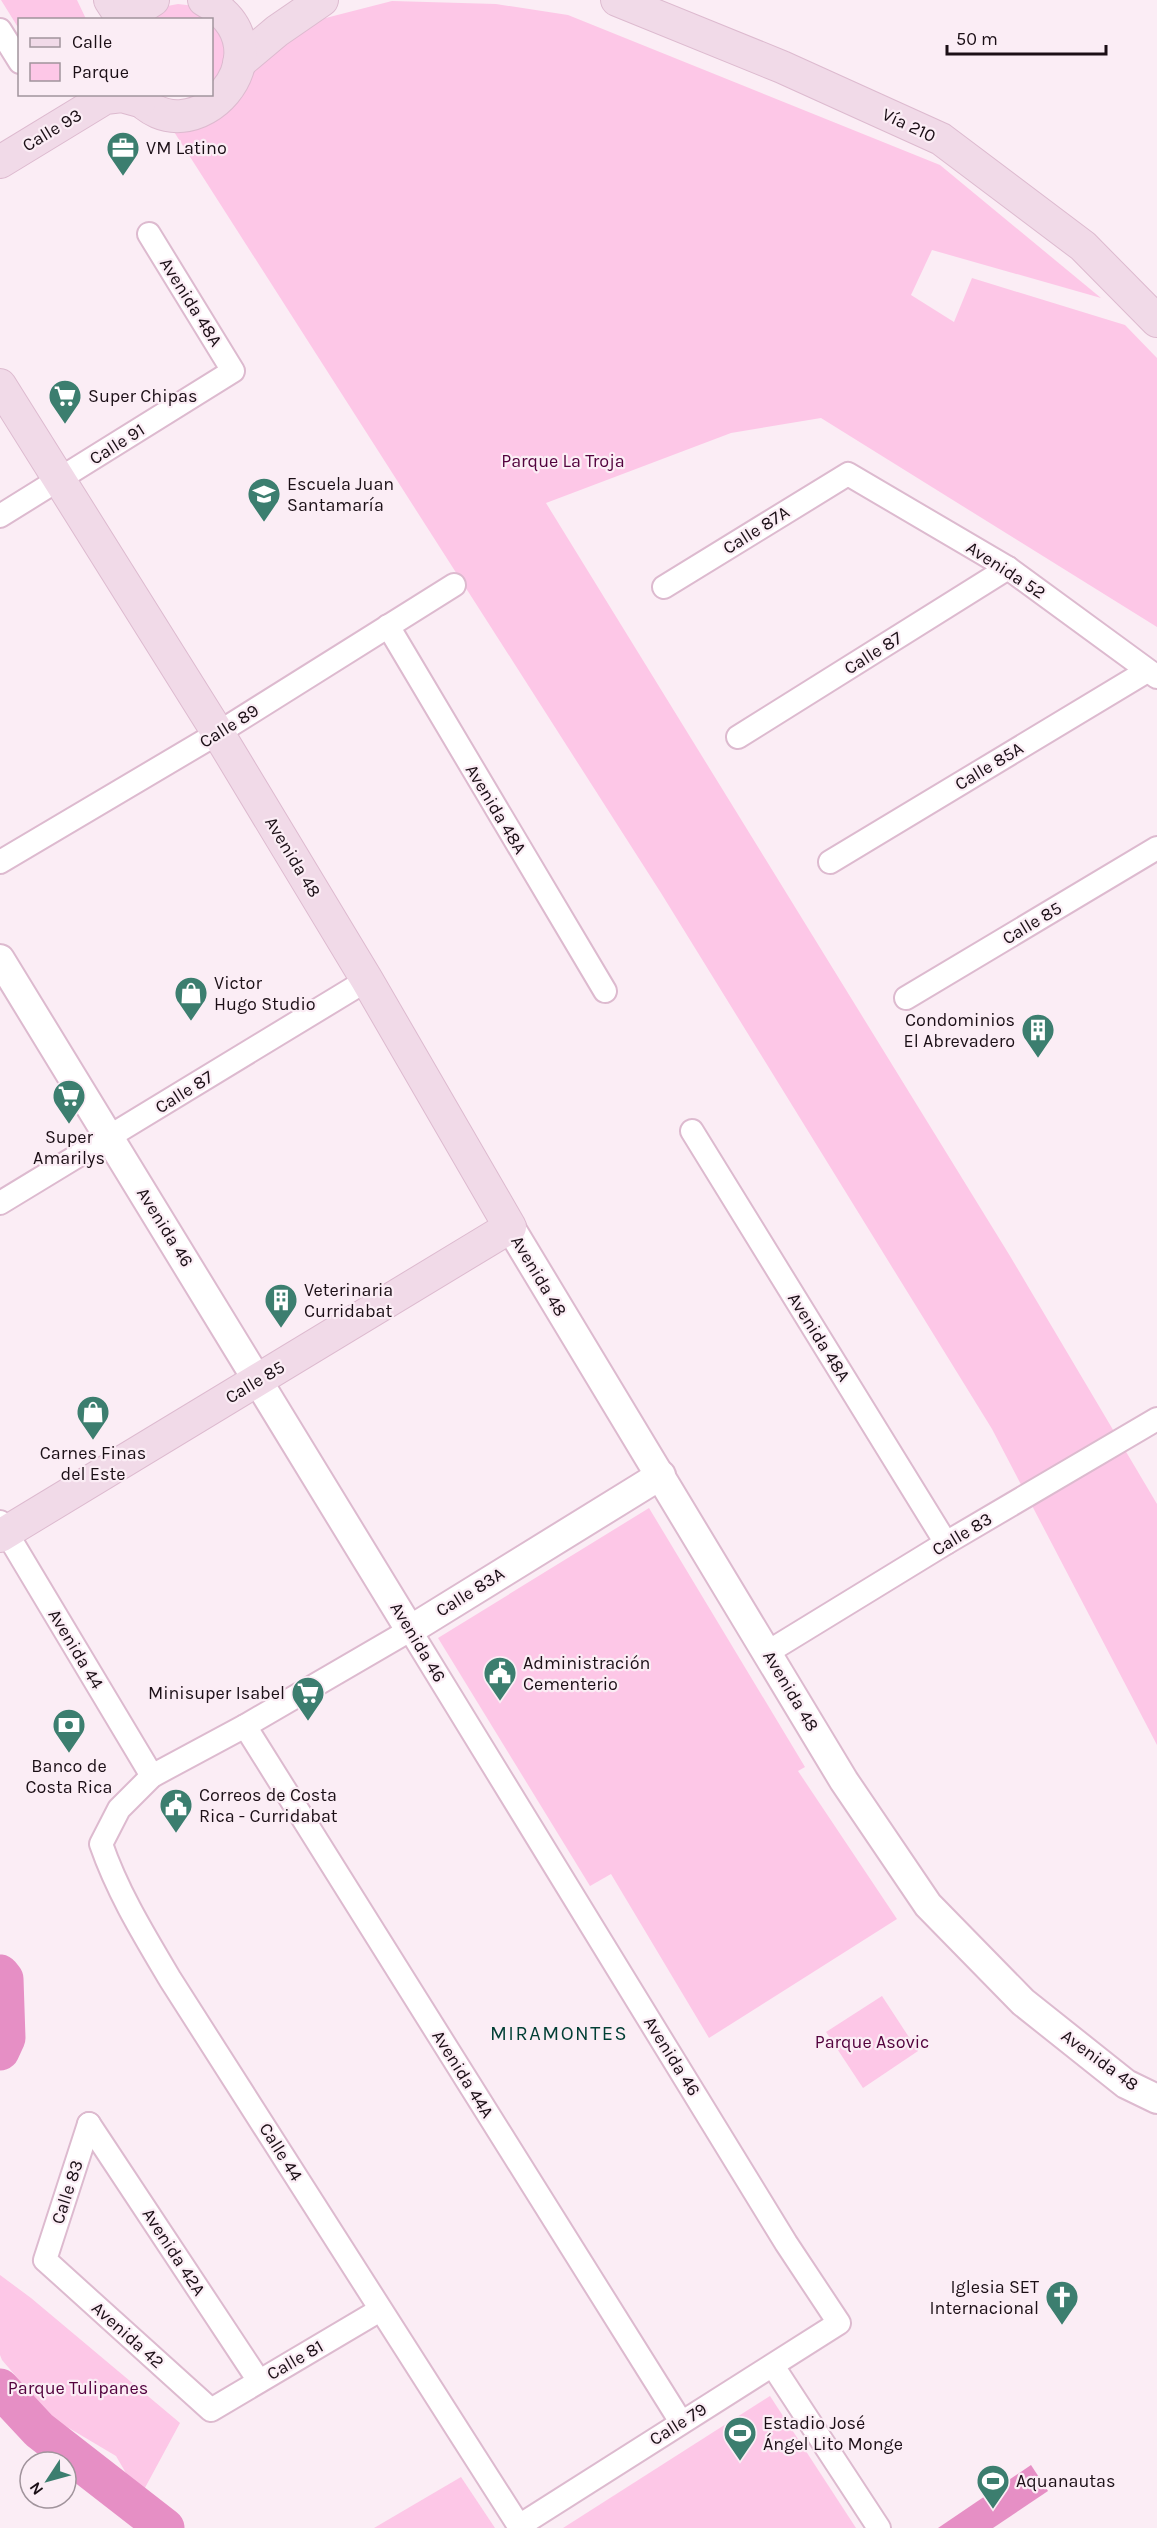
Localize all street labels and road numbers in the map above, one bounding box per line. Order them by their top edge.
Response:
street label: Vía 210 [879,103,939,147]
street label: Calle 93 [18,104,86,156]
street label: Avenida 48A [155,253,227,351]
street label: Calle 91 [85,419,149,469]
street label: Calle 87A [719,501,793,559]
street label: Avenida 52 [962,536,1050,604]
street label: Calle 87 [840,626,906,679]
street label: Calle 89 [195,699,263,753]
street label: Calle 85A [951,737,1027,795]
street label: Avenida 48A [461,760,531,858]
street label: Avenida 48 [260,813,326,901]
street label: Calle 85 [998,897,1066,949]
street label: Calle 87 [151,1065,217,1118]
street label: Avenida 46 [132,1183,198,1271]
street label: Avenida 48 [506,1232,572,1320]
street label: Avenida 48A [783,1288,855,1386]
street label: Calle 85 [221,1356,289,1408]
street label: Calle 83 [928,1508,996,1560]
street label: Calle 83A [432,1562,508,1622]
street label: Avenida 46 [385,1598,451,1686]
street label: Avenida 44 [44,1605,108,1693]
street label: Avenida 48 [758,1647,824,1735]
street label: Avenida 46 [639,2012,705,2100]
street label: Avenida 48 [1057,2025,1143,2095]
street label: Avenida 44A [427,2026,499,2122]
street label: Calle 44 [255,2119,307,2185]
street label: Calle 83 [46,2157,88,2227]
street label: Avenida 42A [138,2204,210,2300]
street label: Avenida 42 [87,2297,169,2373]
street label: Calle 81 [263,2335,327,2385]
street label: Calle 79 [645,2398,711,2450]

